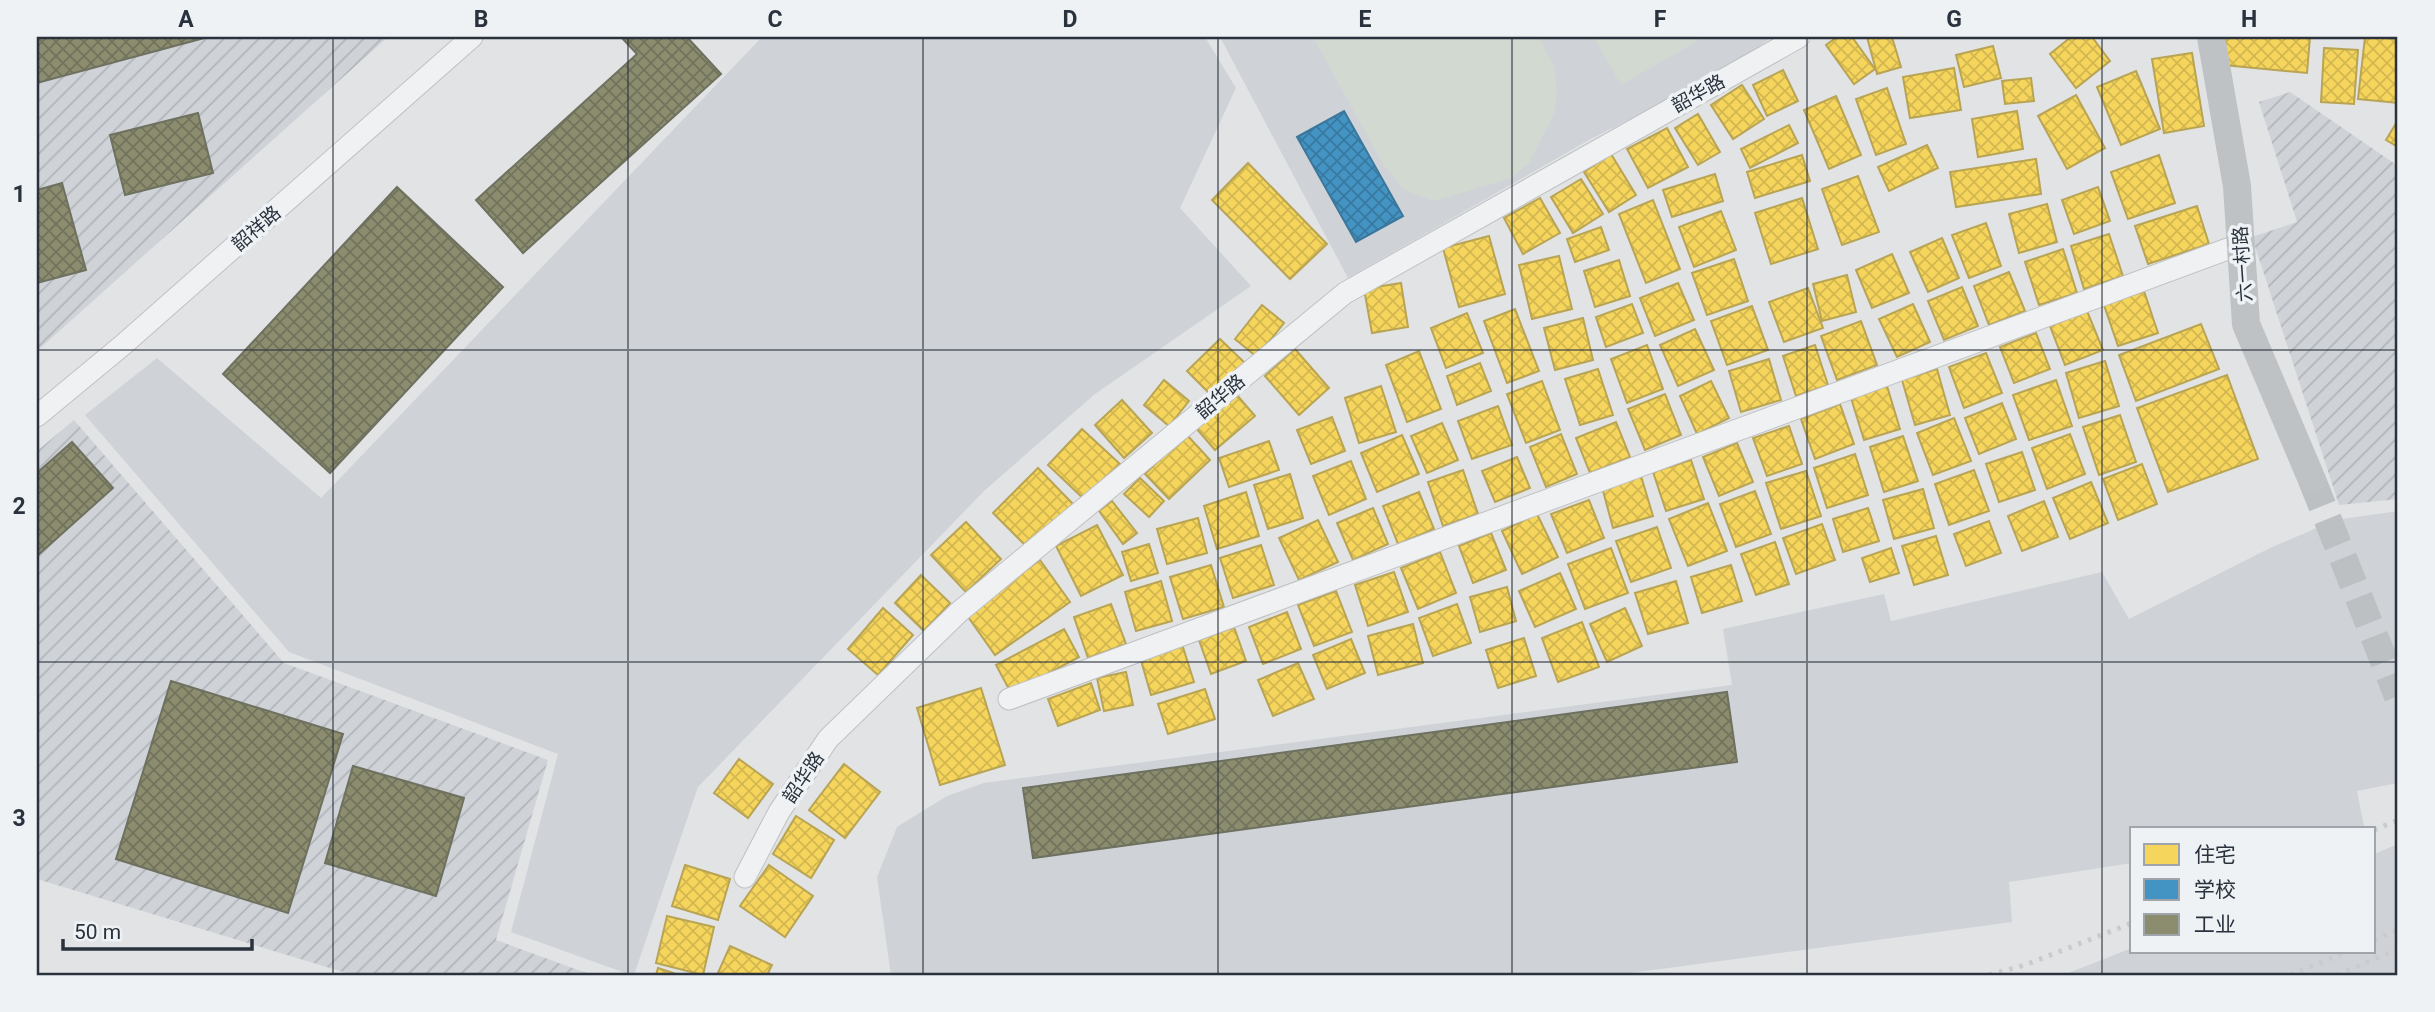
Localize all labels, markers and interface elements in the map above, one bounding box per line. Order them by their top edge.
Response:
text: A [178,6,194,33]
text: B [474,6,488,33]
text: C [767,6,783,33]
text: D [1063,6,1077,33]
text: E [1359,6,1372,33]
text: F [1654,6,1667,33]
text: G [1946,6,1962,33]
text: H [2241,6,2257,33]
street label: 韶华路 [1668,70,1729,117]
text: 1 [12,181,26,208]
street label: 韶祥路 [227,201,285,256]
street label: 六一村路 [2228,225,2257,303]
street label: 韶华路 [1191,369,1250,424]
text: 2 [12,493,26,520]
street label: 韶华路 [778,747,829,807]
text: 3 [12,805,26,832]
legend [2130,827,2376,953]
text: 住宅 [2194,843,2236,867]
text: 学校 [2194,878,2236,902]
scale bar [63,907,252,951]
text: 工业 [2194,913,2236,937]
text: 50 m [74,920,121,944]

